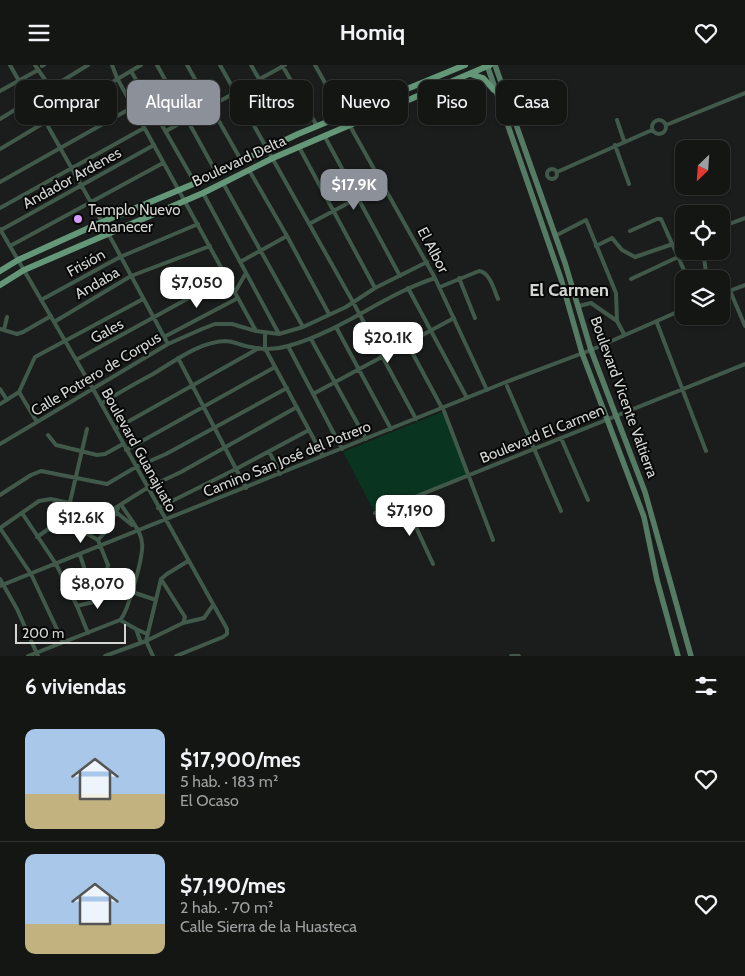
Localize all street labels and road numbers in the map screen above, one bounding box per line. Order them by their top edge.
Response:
street label: Boulevard Delta [189,131,289,191]
street label: Andador Ardenes [20,143,124,213]
street label: El Albor [414,224,453,276]
street label: Frisión [64,245,108,281]
street label: Andaba [71,263,123,303]
street label: Boulevard Vicente Valtierra [586,314,662,481]
street label: Gales [87,315,127,347]
street label: Calle Potrero de Corpus [28,328,164,420]
street label: Boulevard Guanajuato [97,385,181,515]
street label: Boulevard El Carmen [477,401,607,467]
street label: Camino San José del Potrero [201,417,373,501]

